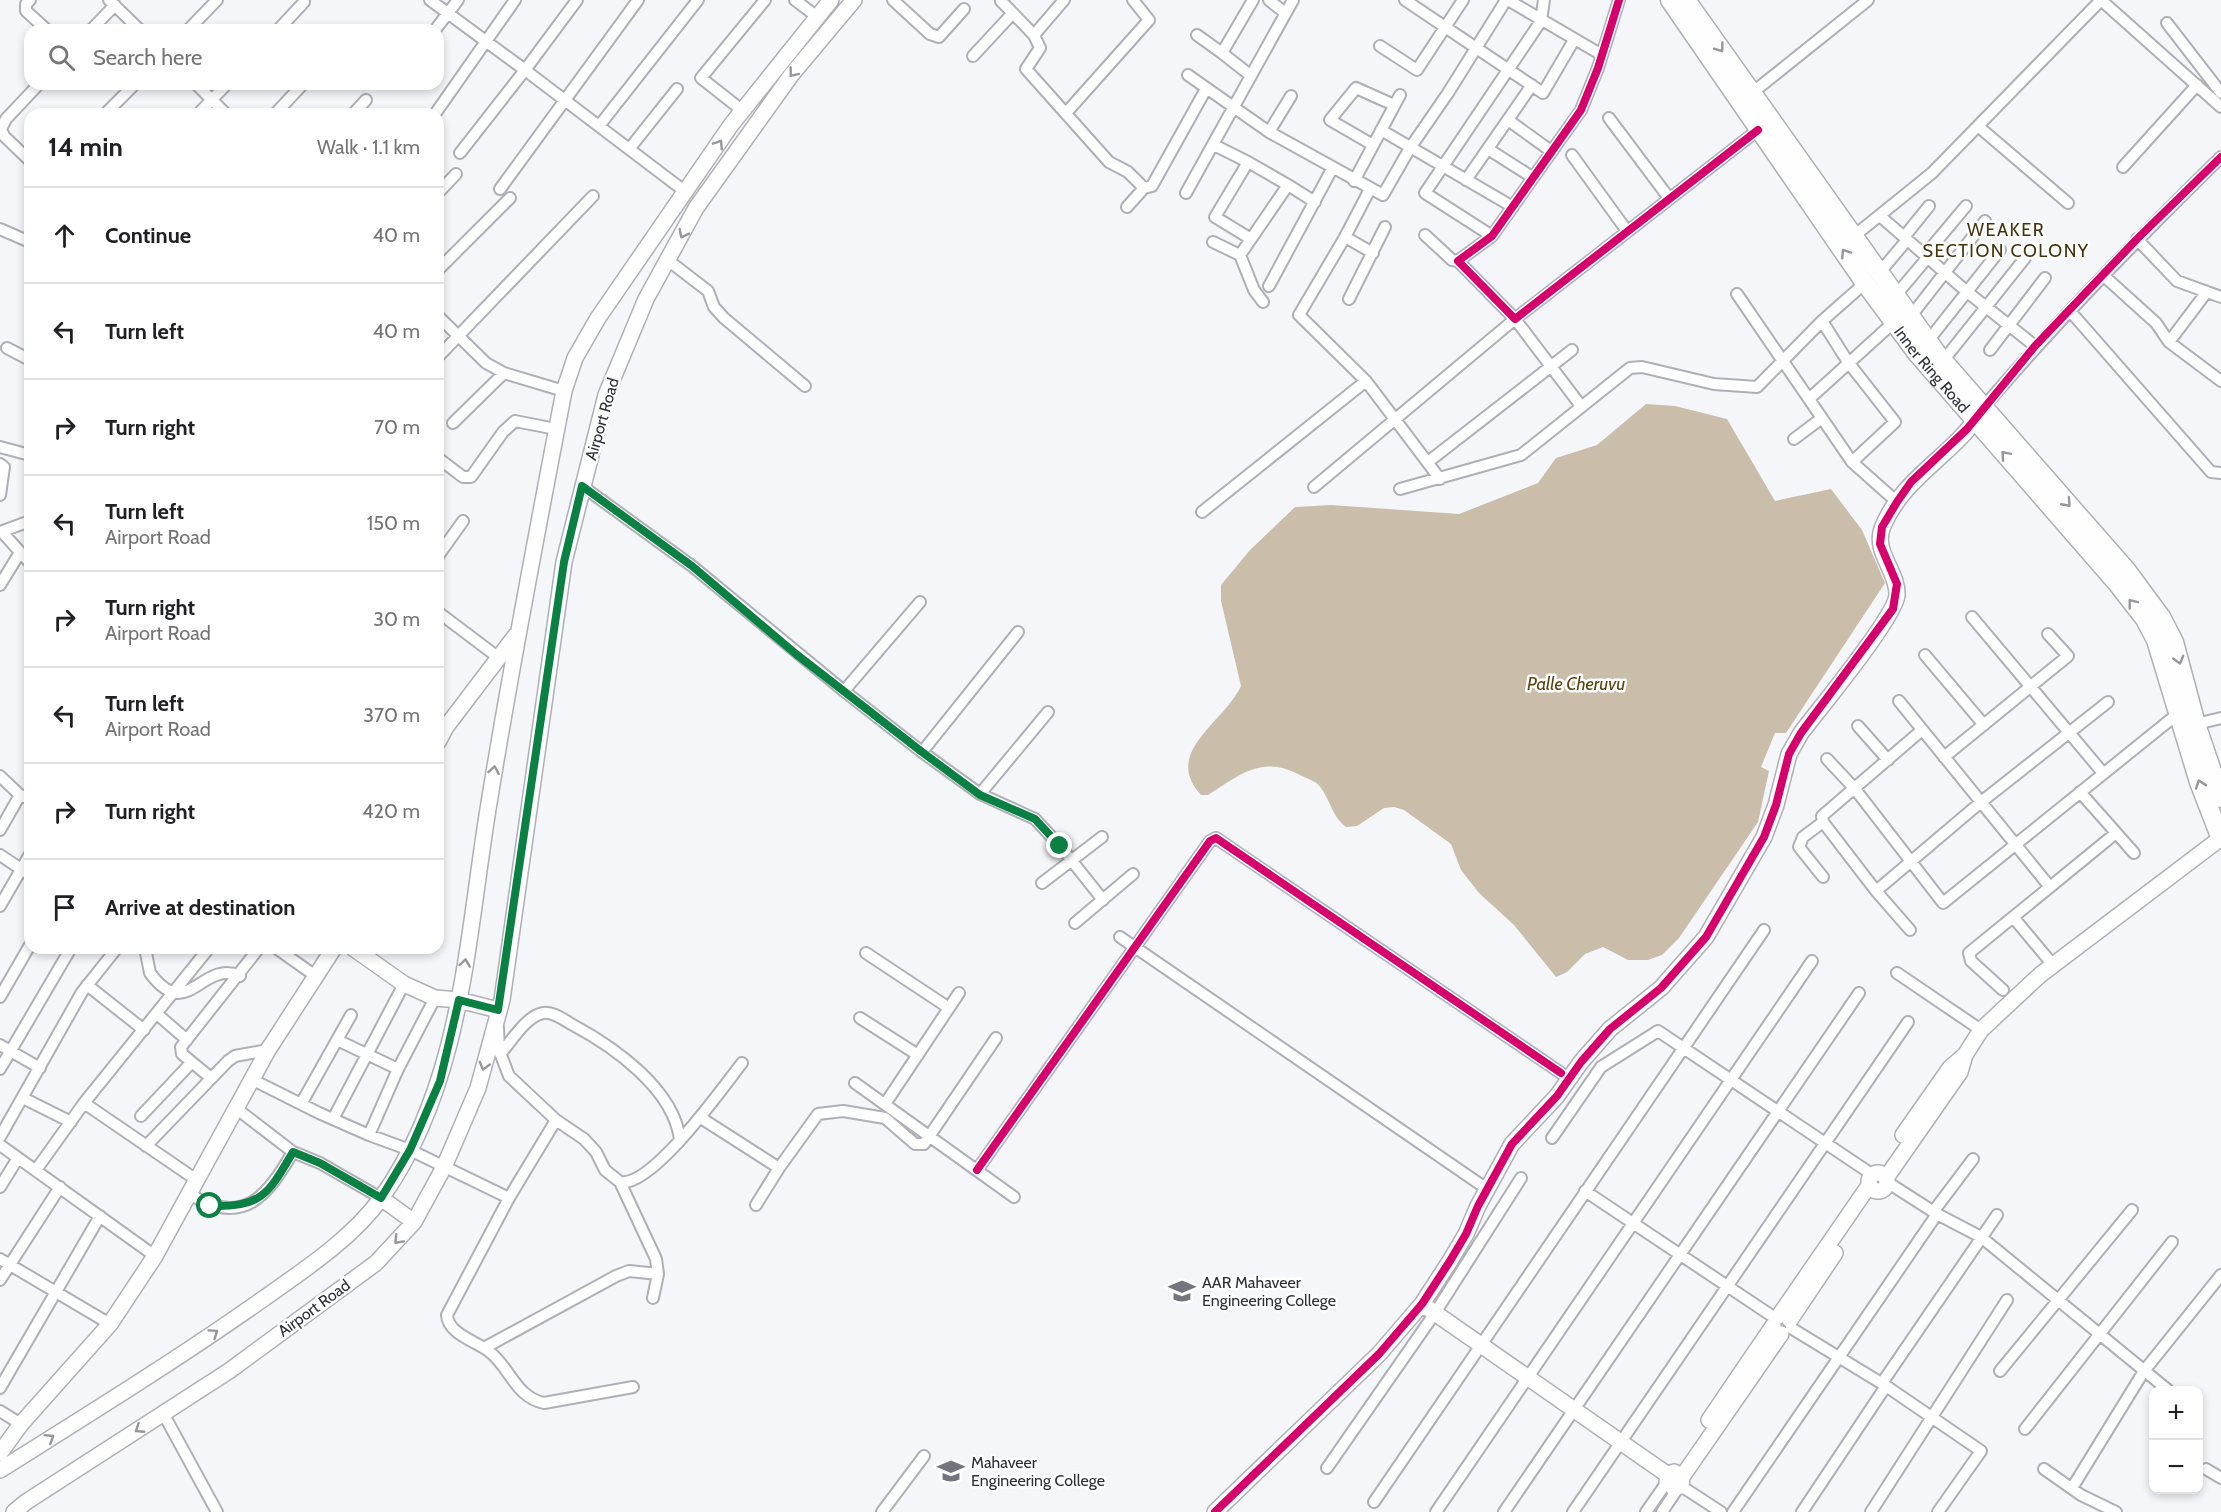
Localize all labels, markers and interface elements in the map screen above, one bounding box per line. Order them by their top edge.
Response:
search box [24,24,444,90]
icon: search [45,41,78,74]
one-way arrow [1713,41,1724,52]
text: Search here [93,44,202,71]
one-way arrow [790,66,801,77]
text: 14 min [48,131,123,163]
text: Walk · 1.1 km [317,135,420,159]
one-way arrow [711,140,723,150]
icon: ahead [48,219,81,252]
district label: WEAKER SECTION COLONY [1922,219,2090,262]
text: Continue [105,222,191,249]
text: 40 m [372,223,420,247]
one-way arrow [679,227,691,238]
one-way arrow [1841,249,1852,260]
icon: left [48,315,81,348]
text: Turn left [105,318,184,345]
text: 40 m [372,319,420,343]
street label: Inner Ring Road [1891,322,1974,416]
street label: Airport Road [581,376,623,462]
icon: right [48,411,81,444]
text: Turn right [105,414,195,441]
text: 70 m [374,415,420,439]
one-way arrow [2001,451,2012,462]
one-way arrow [2059,496,2070,507]
text: Turn left [105,498,184,525]
icon: left [48,507,81,540]
text: 150 m [367,511,420,535]
text: Airport Road [105,525,211,549]
text: Turn right [105,594,195,621]
one-way arrow [2129,598,2140,609]
icon: right [48,603,81,636]
text: 30 m [373,607,420,631]
text: Airport Road [105,621,211,645]
one-way arrow [2172,654,2184,665]
water label: Palle Cheruvu [1527,673,1625,695]
text: Turn left [105,690,184,717]
icon: left [48,699,81,732]
text: 370 m [363,703,420,727]
text: Airport Road [105,717,211,741]
one-way arrow [488,766,500,775]
one-way arrow [2195,779,2208,790]
icon: right [48,795,81,828]
text: Turn right [105,798,195,825]
text: 420 m [362,799,420,823]
route end [1046,832,1072,858]
icon: arrive [48,891,81,924]
text: Arrive at destination [105,894,295,921]
one-way arrow [458,958,470,968]
one-way arrow [478,1061,491,1071]
route start [196,1192,222,1218]
one-way arrow [394,1232,405,1243]
place label: AAR Mahaveer Engineering College [1202,1273,1336,1310]
street label: Airport Road [274,1275,354,1341]
school or university icon: AAR Mahaveer Engineering College [1167,1276,1197,1306]
one-way arrow [207,1329,218,1340]
map controls [2149,1386,2203,1494]
button: + [2149,1386,2203,1440]
one-way arrow [135,1421,145,1433]
one-way arrow [43,1435,54,1446]
button: − [2149,1440,2203,1494]
place label: Mahaveer Engineering College [971,1453,1105,1490]
school or university icon: Mahaveer Engineering College [936,1456,966,1486]

